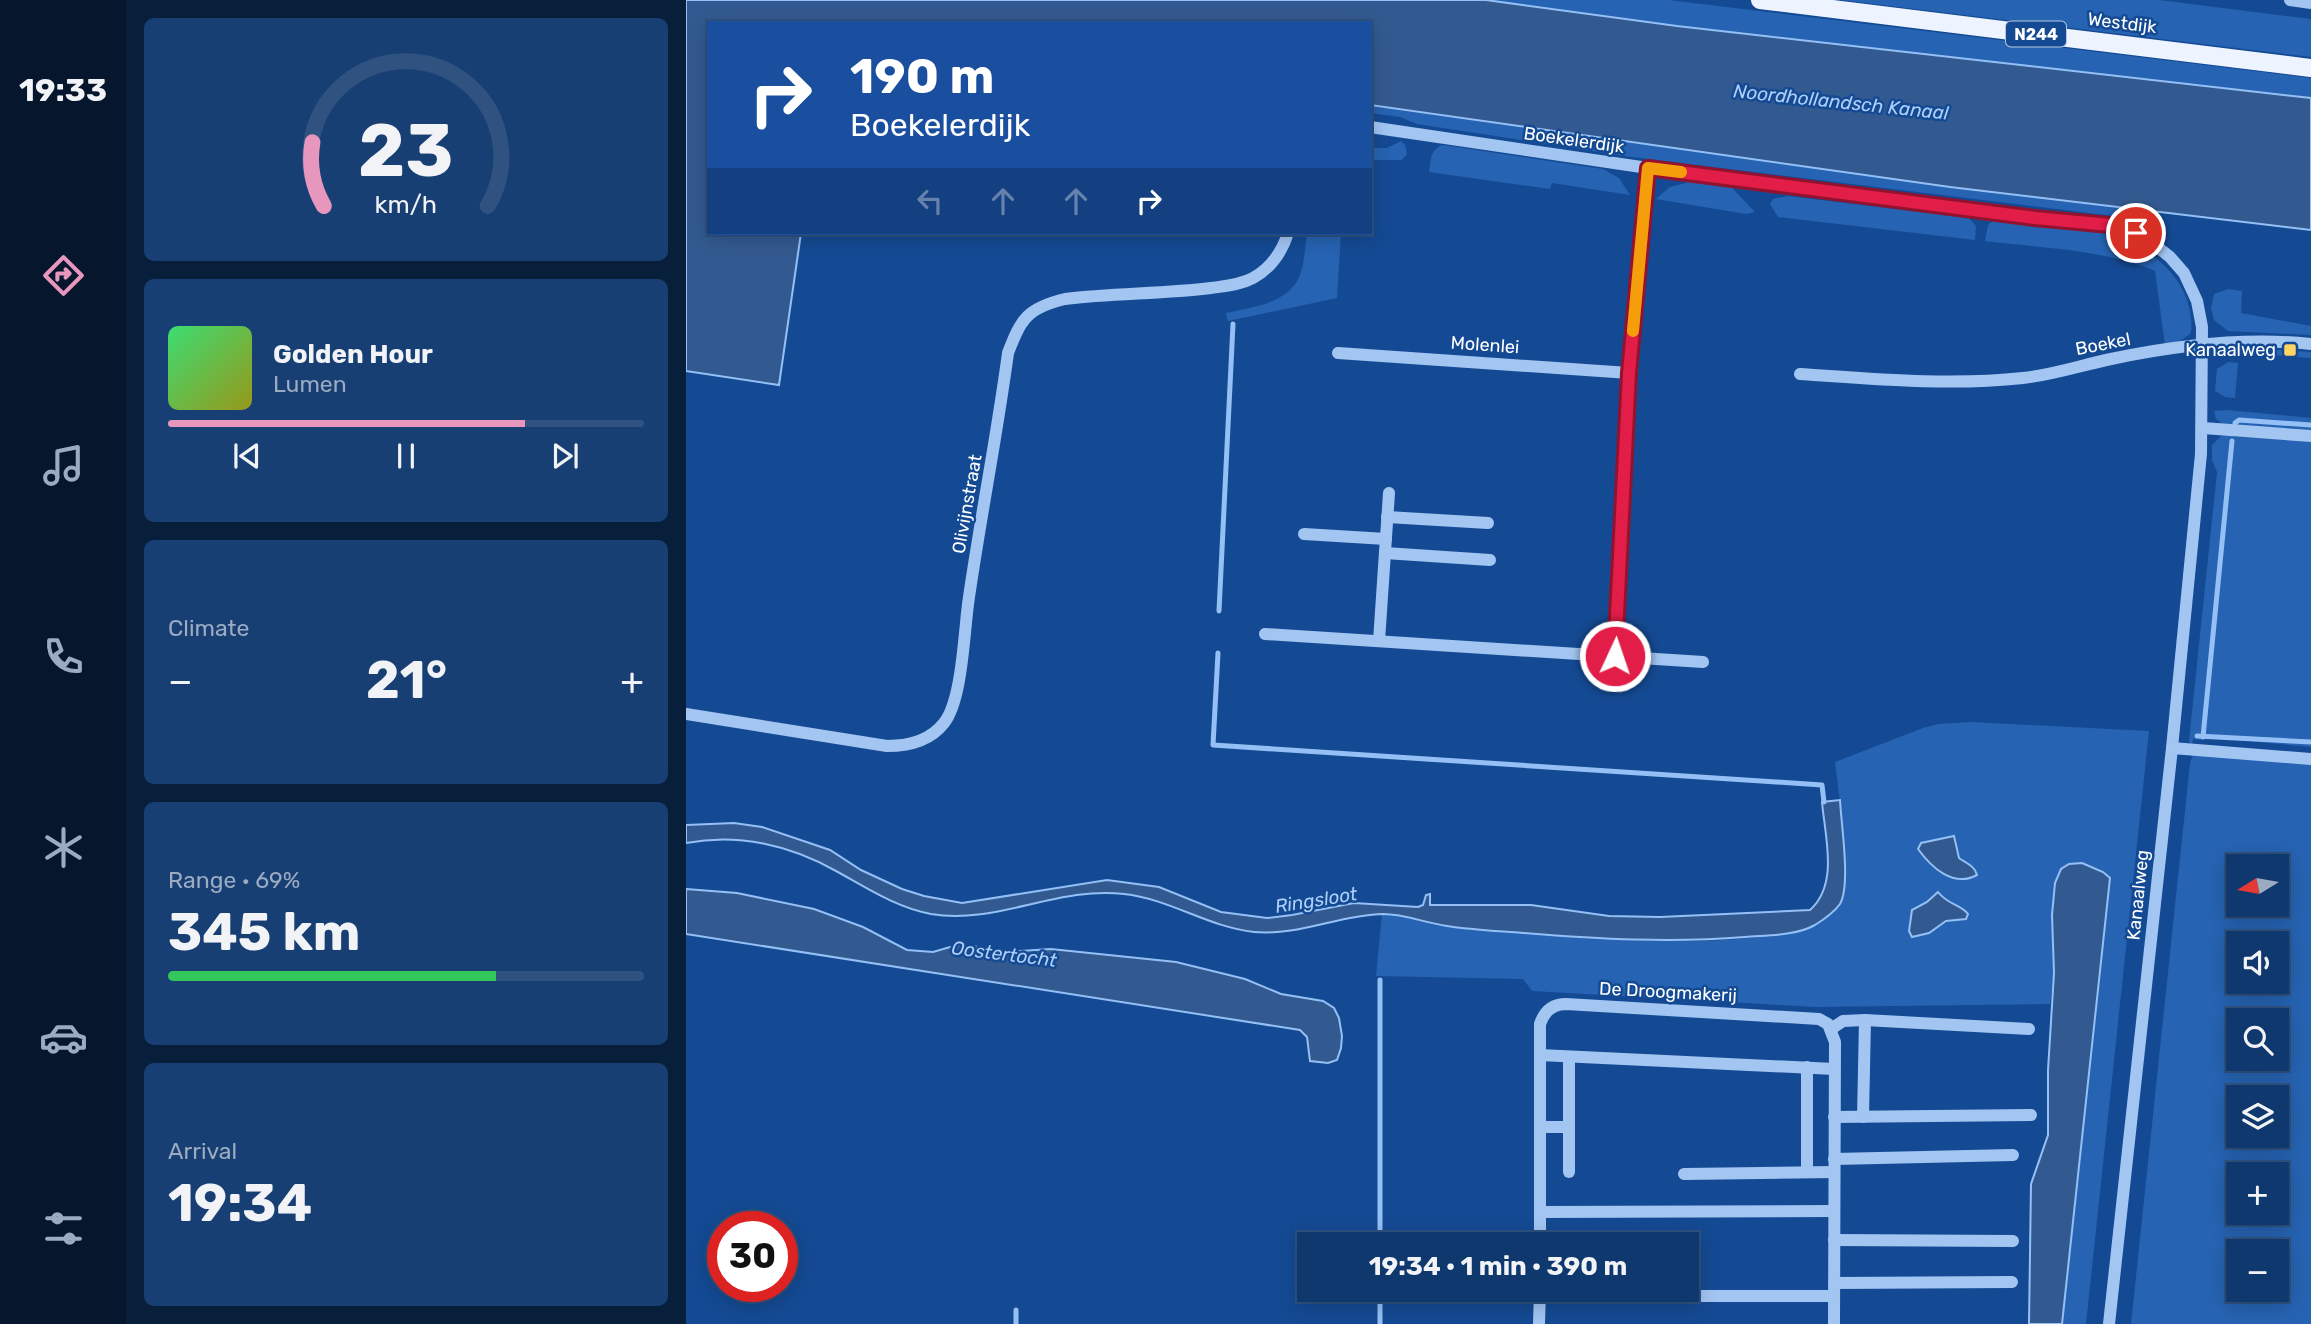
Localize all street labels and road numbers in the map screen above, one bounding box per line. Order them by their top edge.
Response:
street label: Westdijk [2086,8,2158,38]
road number: N244 [2006,22,2066,46]
street label: Boekelerdijk [1522,122,1626,158]
street label: Boekel [2074,328,2132,360]
street label: Molenlei [1450,332,1520,358]
street label: Olivijnstraat [947,453,987,555]
street label: Kanaalweg [2122,849,2154,941]
street label: De Droogmakerij [1599,977,1737,1007]

